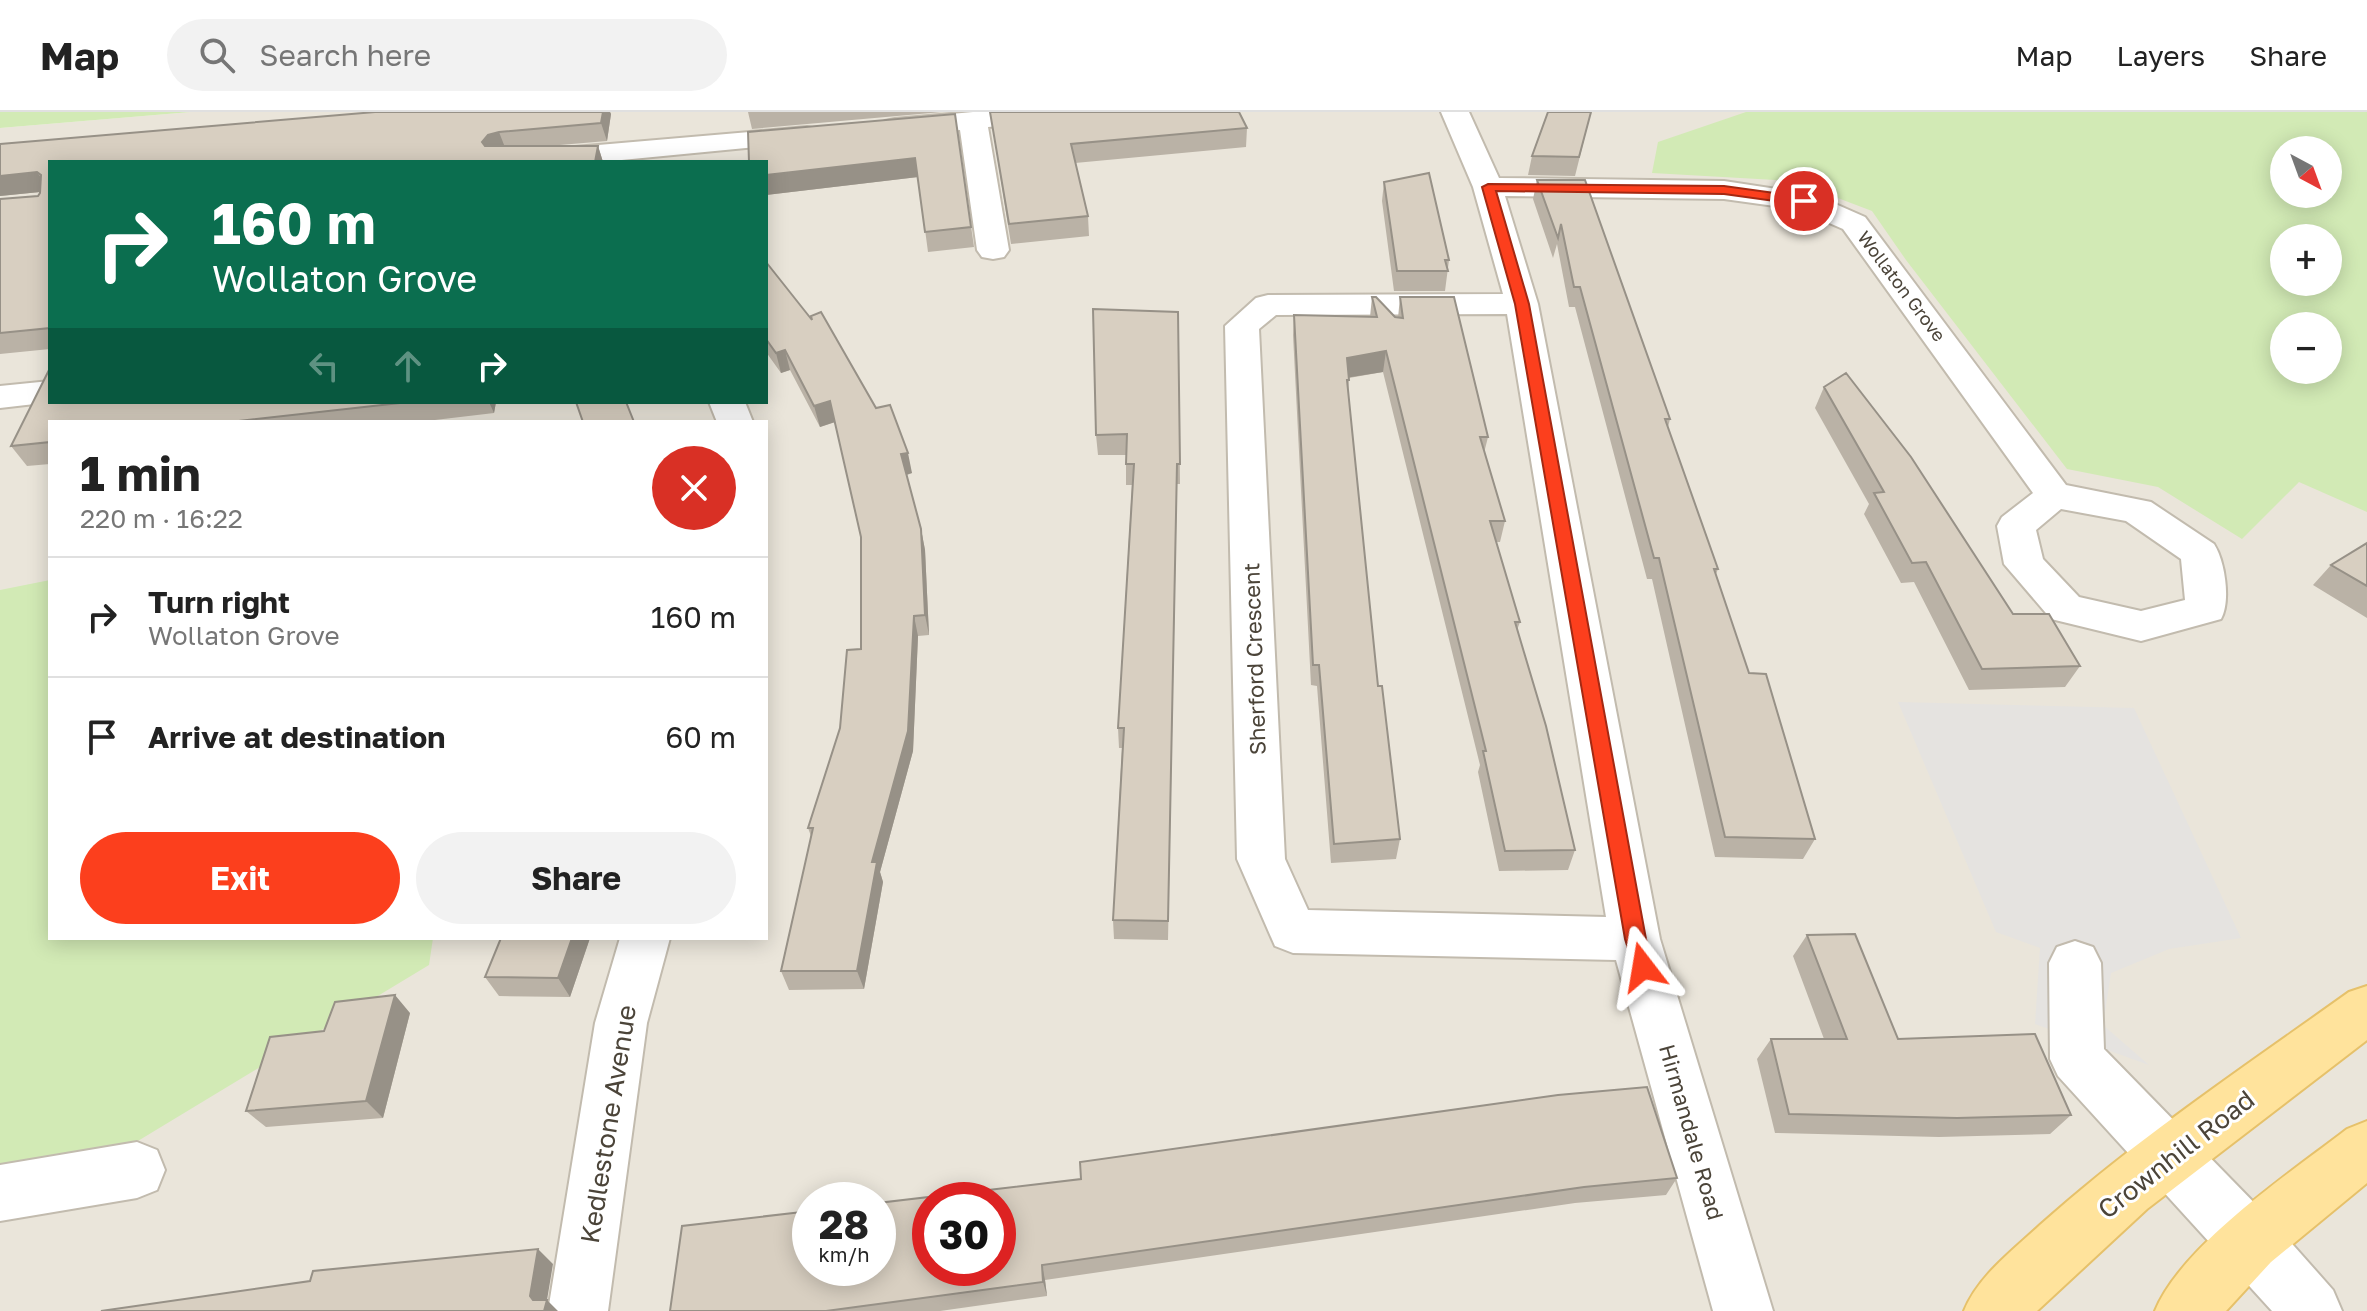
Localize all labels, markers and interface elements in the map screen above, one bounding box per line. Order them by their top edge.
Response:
search box [167,19,727,91]
text: Map [40,33,119,78]
icon: search [195,33,239,77]
text: Search here [259,37,431,73]
text: Map [2015,39,2073,72]
text: Layers [2117,39,2205,72]
text: Share [2249,39,2327,72]
north arrow [2270,136,2342,208]
map controls [2270,136,2342,384]
pin [1770,167,1838,235]
icon: arrive [1782,179,1826,223]
text: 160 m [212,189,376,256]
icon: right [80,192,184,296]
button: + [2270,224,2342,296]
street label: Wollaton Grove [1853,226,1951,346]
text: Wollaton Grove [212,257,477,300]
button: − [2270,312,2342,384]
icon: left [302,344,346,388]
icon: ahead [386,344,430,388]
icon: right [470,344,514,388]
text: 1 min [80,444,201,502]
button: close [652,446,736,530]
text: 220 m · 16:22 [80,503,243,534]
street label: Sherford Crescent [1237,562,1271,756]
text: Turn right [148,584,290,620]
icon: right [80,595,124,639]
text: 160 m [651,599,736,635]
text: Wollaton Grove [148,620,340,651]
icon: arrive [80,715,124,759]
text: Arrive at destination [148,719,445,755]
text: 60 m [665,719,736,755]
button: Exit [80,832,400,924]
button: Share [416,832,736,924]
position arrow [1601,925,1685,1009]
street label: Kedlestone Avenue [574,1003,642,1245]
street label: Hirmandale Road [1654,1041,1730,1223]
street label: Crownhill Road [2092,1083,2260,1225]
speed limit sign: 30 [912,1182,1016,1286]
text: 28 [819,1200,869,1248]
text: km/h [819,1242,869,1266]

